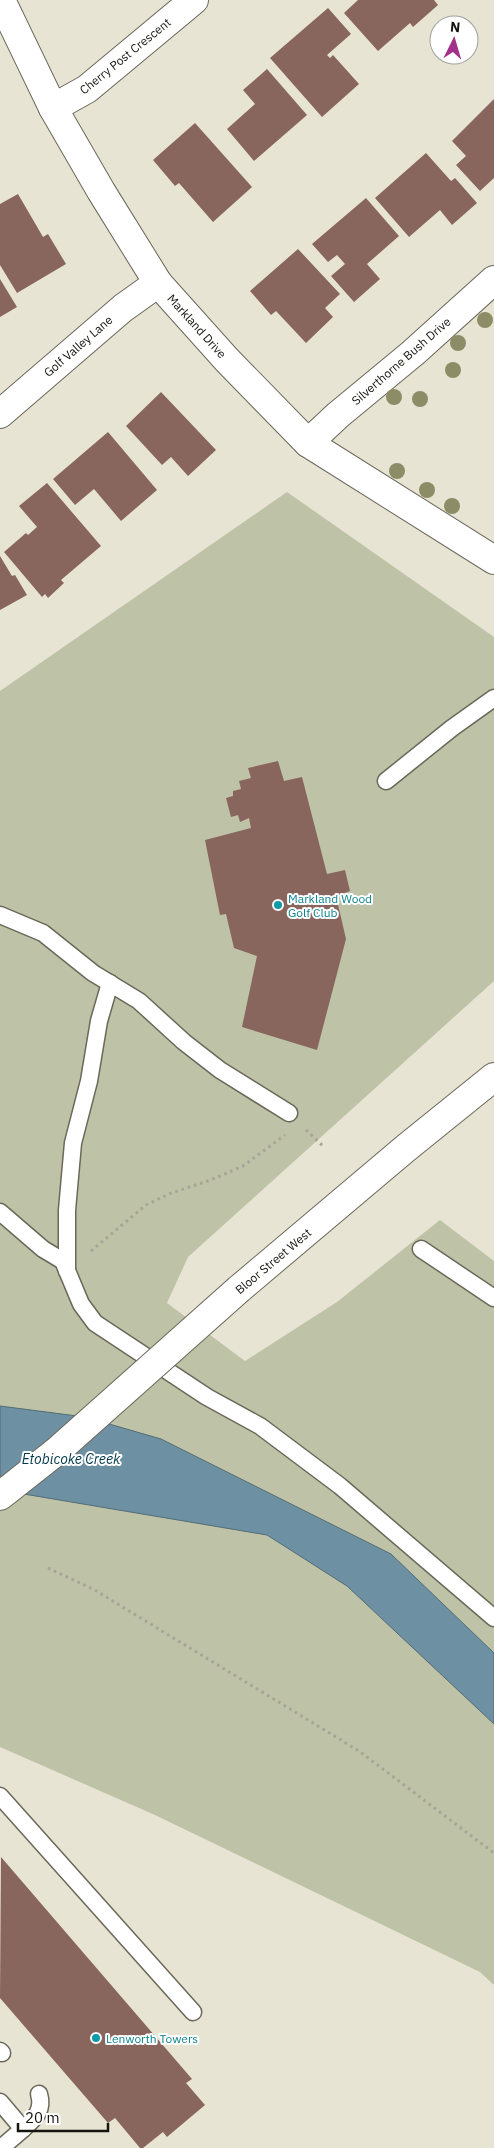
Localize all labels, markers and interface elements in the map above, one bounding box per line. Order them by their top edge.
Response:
street label: Cherry Post Crescent [76,15,174,97]
north arrow [429,15,479,65]
text: N [449,18,461,36]
street label: Markland Drive [164,291,230,361]
street label: Golf Valley Lane [41,312,116,380]
street label: Silverthorne Bush Drive [348,314,454,408]
place label: Markland Wood Golf Club [288,891,372,920]
marker: Markland Wood Golf Club [272,899,284,911]
street label: Bloor Street West [232,1225,314,1297]
water label: Etobicoke Creek [22,1450,121,1468]
place label: Lenworth Towers [106,2031,198,2046]
marker: Lenworth Towers [90,2032,102,2044]
scale bar [18,2100,108,2132]
text: 20 m [25,2108,60,2127]

